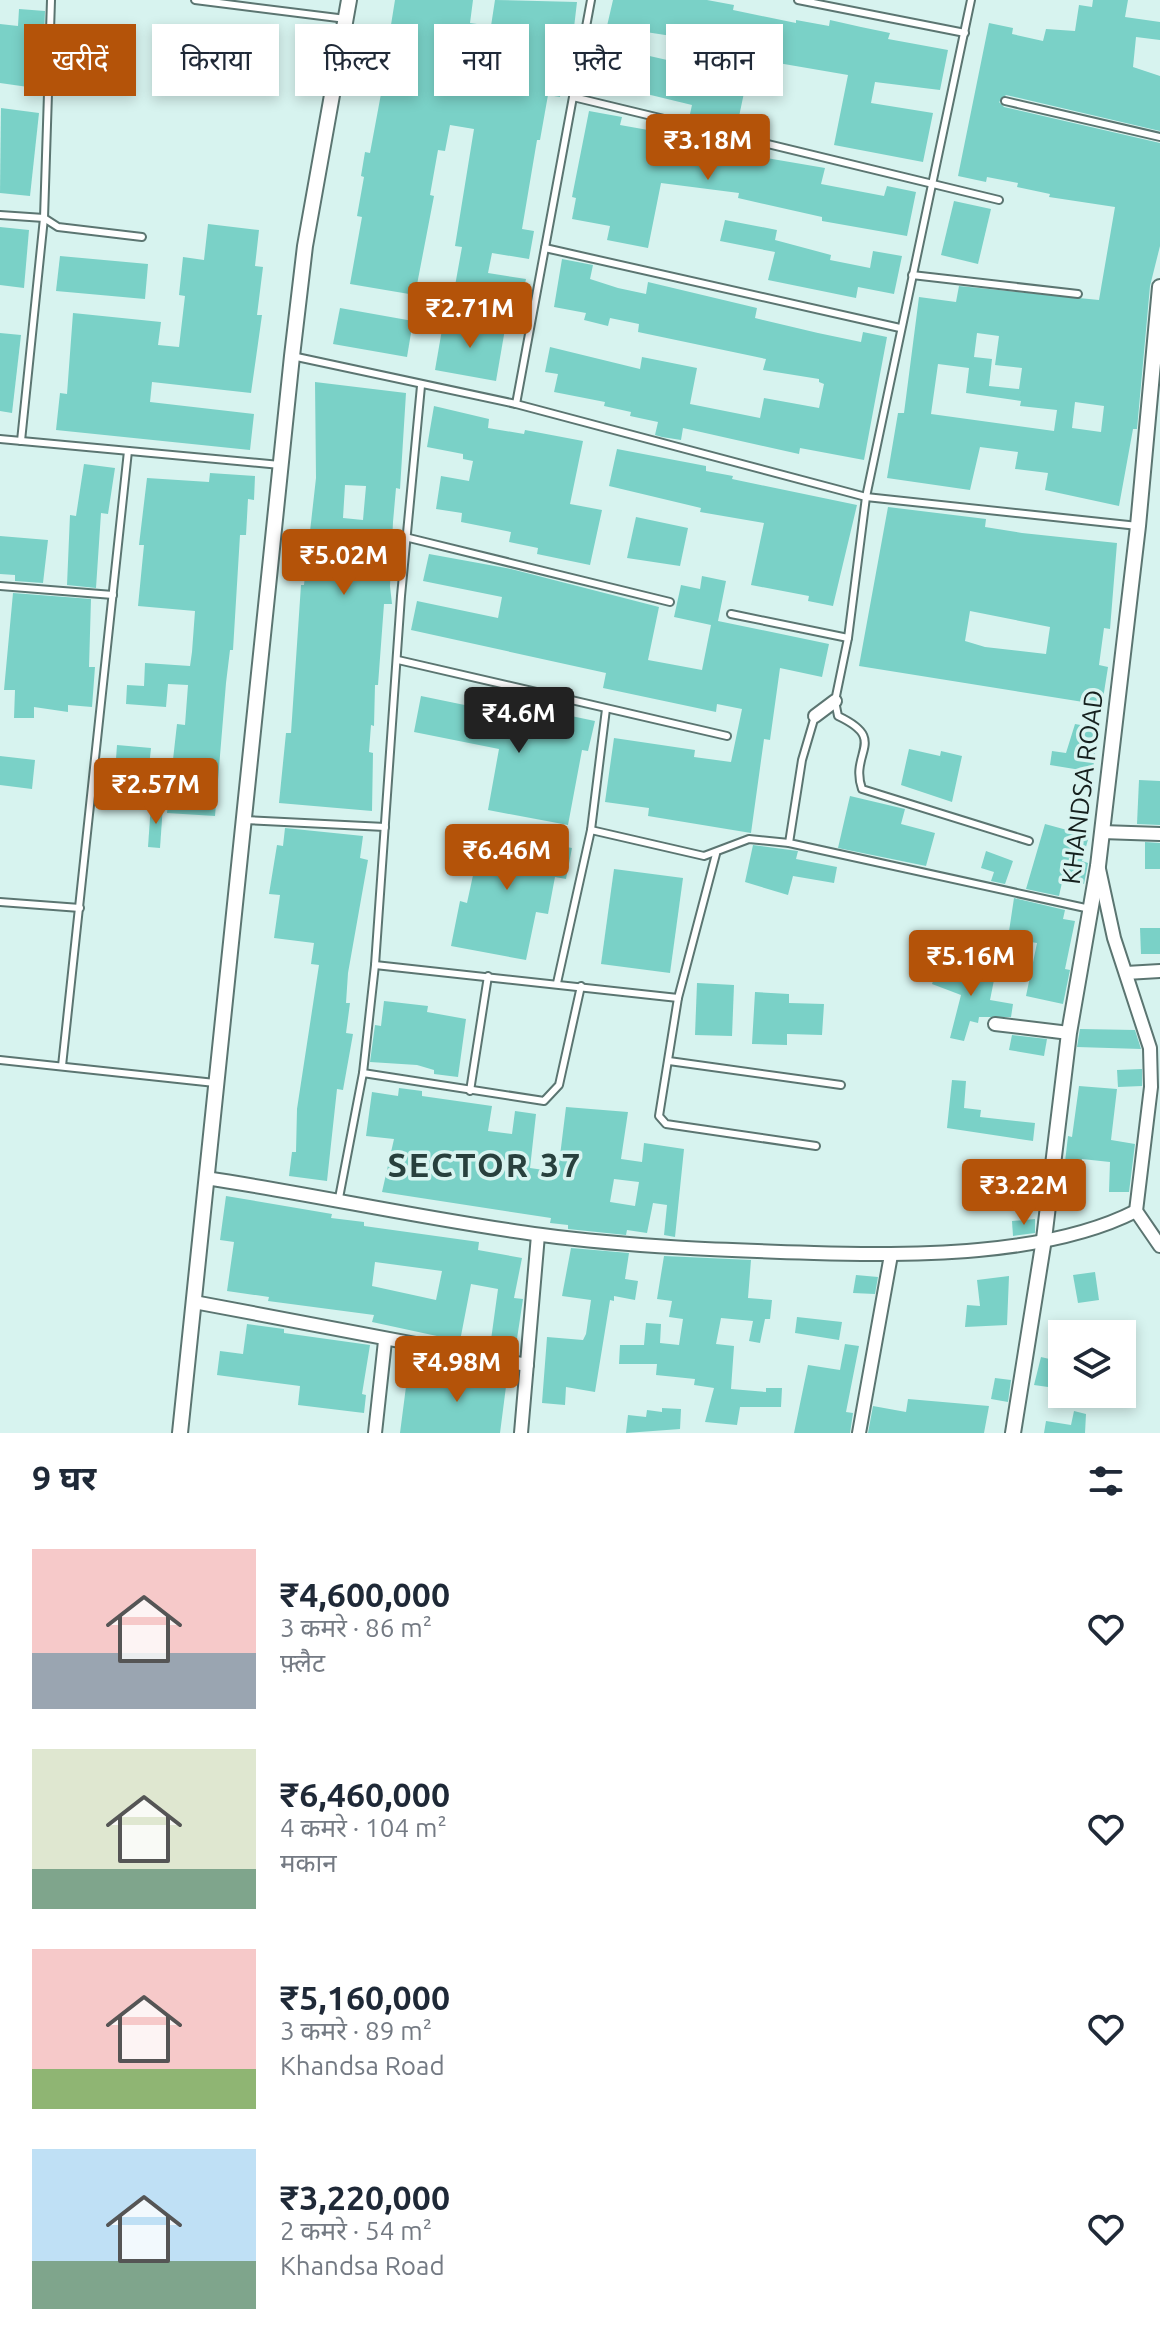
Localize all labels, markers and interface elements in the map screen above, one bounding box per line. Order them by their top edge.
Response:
chip: खरीदें [24,24,136,96]
chip: किराया [152,24,279,96]
chip: फ़िल्टर [295,24,418,96]
chip: नया [434,24,529,96]
chip: फ़्लैट [545,24,650,96]
chip: मकान [666,24,783,96]
pin: ₹3.18M [643,114,773,182]
text: ₹3.18M [664,125,752,154]
pin: ₹2.71M [405,282,535,350]
text: ₹2.71M [426,293,514,322]
pin: ₹5.02M [279,529,409,597]
text: ₹5.02M [300,540,388,569]
pin: ₹4.6M [463,687,575,755]
street label: KHANDSA ROAD [1056,688,1108,886]
text: ₹4.6M [482,698,556,727]
pin: ₹2.57M [91,758,221,826]
text: ₹2.57M [112,769,200,798]
pin: ₹6.46M [442,824,572,892]
text: ₹6.46M [463,835,551,864]
pin: ₹5.16M [906,930,1036,998]
text: ₹5.16M [927,941,1015,970]
district label: SECTOR 37 [388,1145,582,1183]
pin: ₹3.22M [959,1159,1089,1227]
text: ₹3.22M [980,1170,1068,1199]
map controls [1048,1320,1136,1408]
button: layers [1048,1320,1136,1408]
pin: ₹4.98M [392,1336,522,1404]
text: ₹4.98M [413,1347,501,1376]
text: 9 घर [32,1458,96,1496]
icon: filters [1084,1459,1128,1503]
text: ₹4,600,000 [280,1575,450,1613]
icon: home [96,1581,192,1677]
icon: heart [1084,1607,1128,1651]
text: 3 कमरे · 86 m² [280,1613,432,1642]
text: फ़्लैट [280,1648,325,1677]
text: ₹6,460,000 [280,1775,450,1813]
icon: home [96,1781,192,1877]
icon: heart [1084,1807,1128,1851]
text: 4 कमरे · 104 m² [280,1813,447,1842]
text: मकान [280,1848,337,1877]
text: ₹5,160,000 [280,1978,450,2016]
icon: home [96,1981,192,2077]
icon: heart [1084,2007,1128,2051]
text: 3 कमरे · 89 m² [280,2016,432,2045]
text: Khandsa Road [280,2051,445,2080]
text: ₹3,220,000 [280,2178,450,2216]
icon: home [96,2181,192,2277]
icon: heart [1084,2207,1128,2251]
text: 2 कमरे · 54 m² [280,2216,432,2245]
text: Khandsa Road [280,2251,445,2280]

